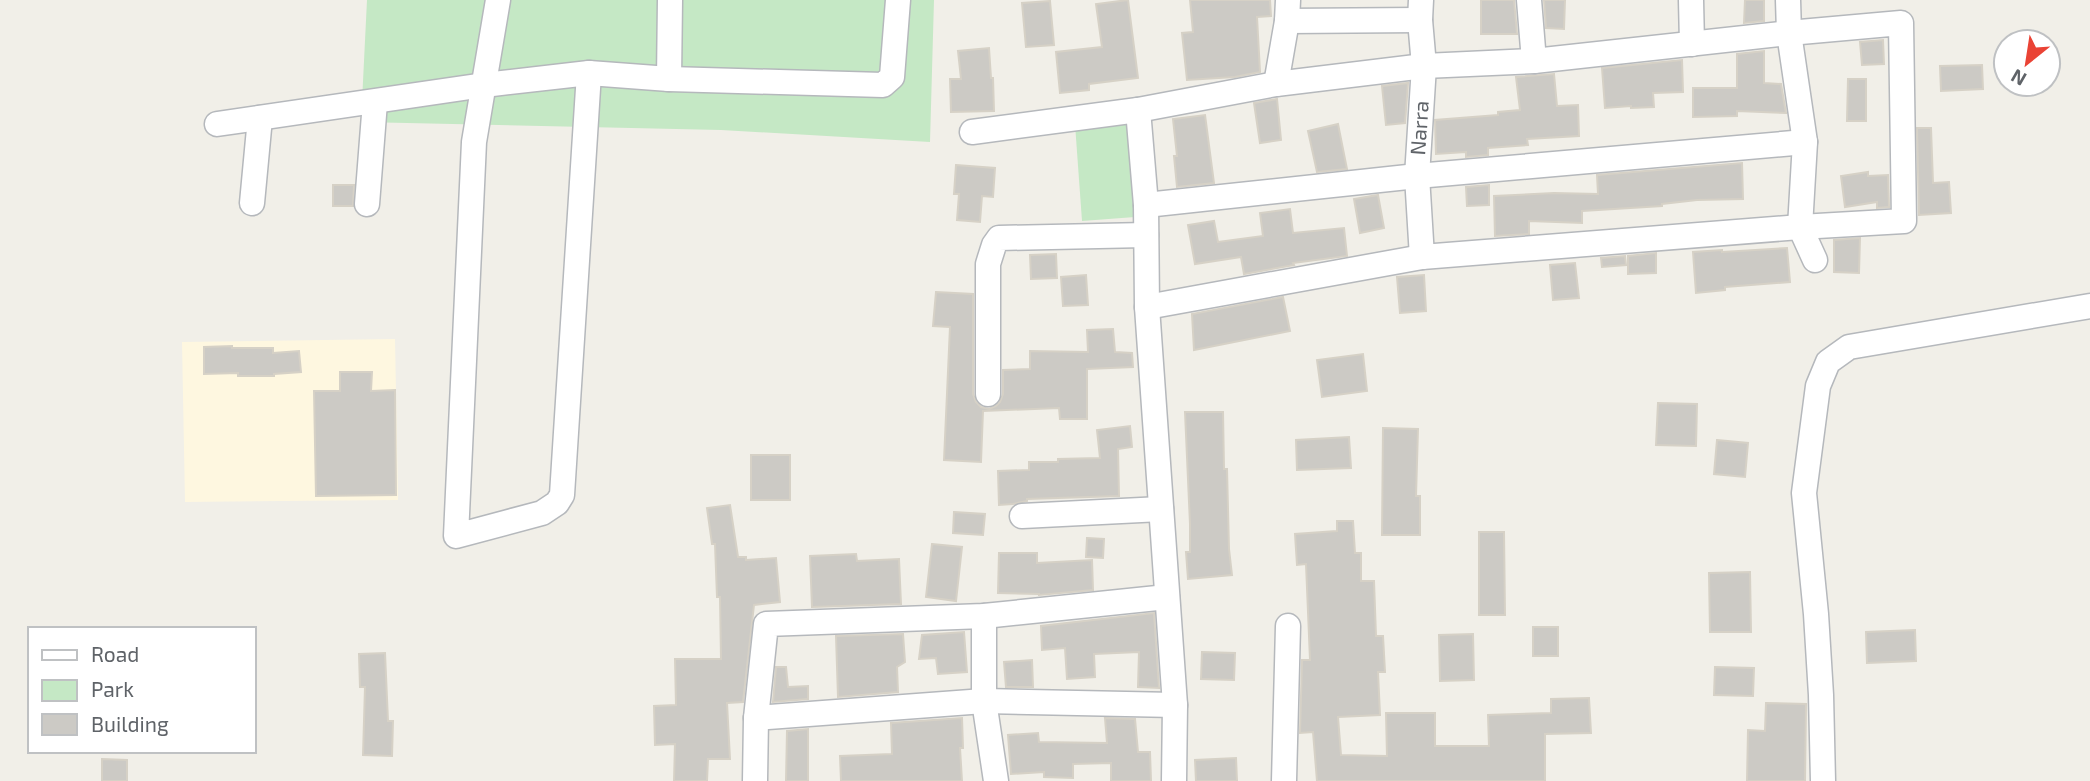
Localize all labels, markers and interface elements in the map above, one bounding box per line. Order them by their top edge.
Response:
north arrow [1992,28,2062,98]
text: N [2007,65,2030,92]
street label: Narra [1404,100,1433,156]
legend [28,627,256,753]
text: Road [91,641,139,666]
text: Park [91,676,134,701]
text: Building [91,711,169,736]

